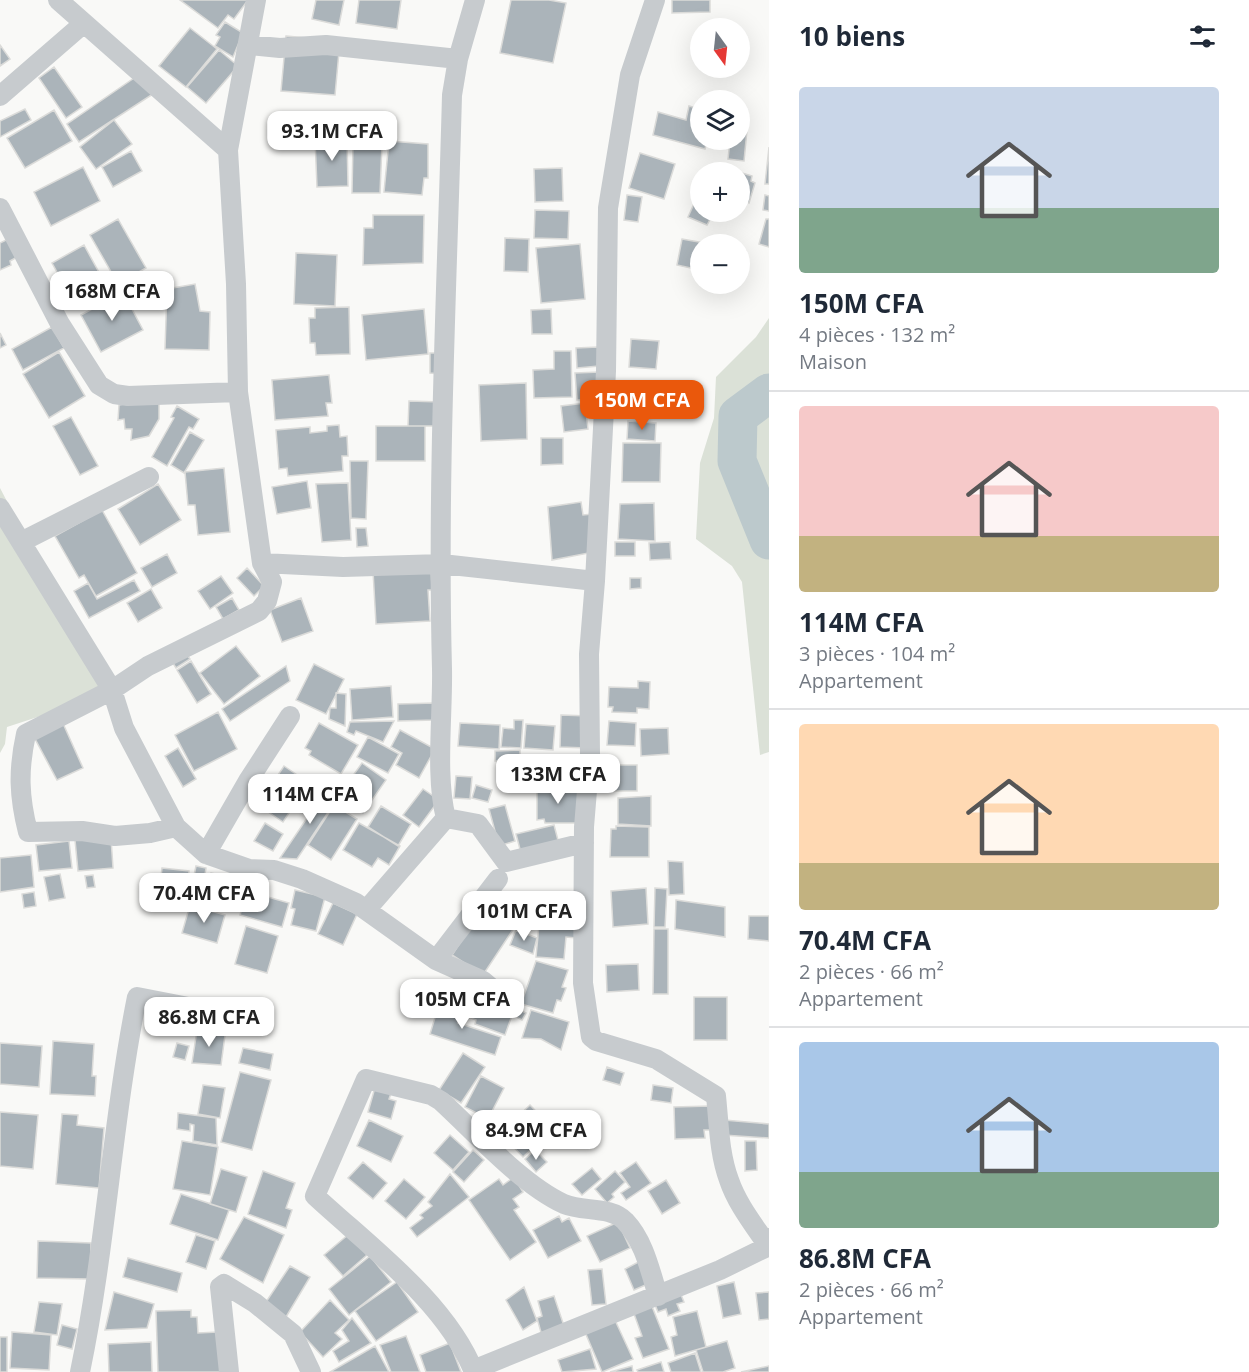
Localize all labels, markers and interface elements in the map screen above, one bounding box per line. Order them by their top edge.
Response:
north arrow [690,18,750,78]
map controls [690,18,750,294]
text: 10 biens [799,18,905,54]
icon: filters [1186,20,1219,53]
button: layers [690,90,750,150]
pin: 93.1M CFA [263,111,401,162]
text: 93.1M CFA [281,117,383,144]
icon: home [955,126,1063,234]
button: + [690,162,750,222]
button: − [690,234,750,294]
pin: 168M CFA [50,271,174,322]
text: 168M CFA [64,277,160,304]
text: 150M CFA [799,285,924,321]
text: 4 pièces · 132 m² [799,321,955,348]
text: Maison [799,348,867,375]
pin: 150M CFA [580,380,704,431]
text: 150M CFA [594,386,690,413]
icon: home [955,445,1063,553]
text: 114M CFA [799,604,924,640]
text: 3 pièces · 104 m² [799,640,955,667]
text: Appartement [799,667,923,694]
pin: 133M CFA [496,754,620,805]
text: 133M CFA [510,760,606,787]
icon: home [955,763,1063,871]
pin: 114M CFA [248,774,372,825]
text: 114M CFA [262,780,358,807]
pin: 70.4M CFA [135,873,273,924]
text: 70.4M CFA [153,879,255,906]
pin: 101M CFA [462,891,586,942]
text: 101M CFA [476,897,572,924]
text: 70.4M CFA [799,922,931,958]
text: 2 pièces · 66 m² [799,958,944,985]
pin: 105M CFA [400,979,524,1030]
text: 105M CFA [414,985,510,1012]
text: Appartement [799,985,923,1012]
pin: 86.8M CFA [140,997,278,1048]
text: 86.8M CFA [158,1003,260,1030]
icon: home [955,1081,1063,1189]
pin: 84.9M CFA [467,1110,605,1161]
text: 84.9M CFA [485,1116,587,1143]
text: 86.8M CFA [799,1240,931,1276]
text: 2 pièces · 66 m² [799,1276,944,1303]
text: Appartement [799,1303,923,1330]

